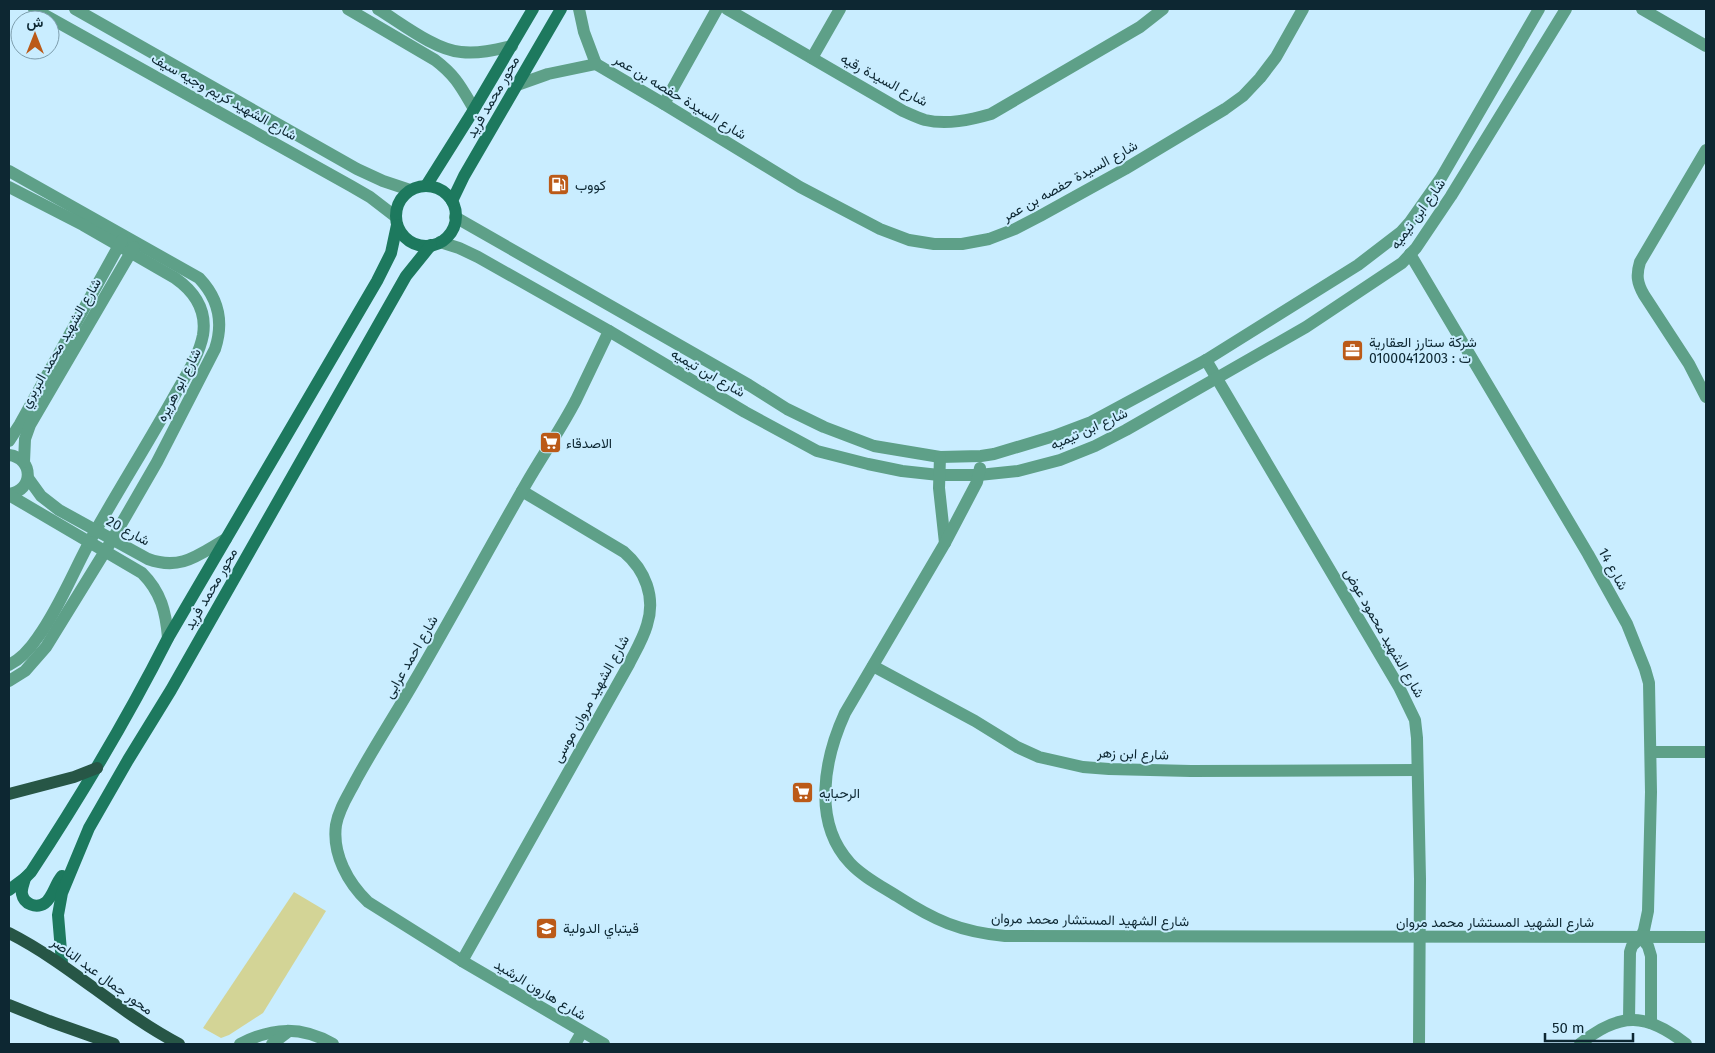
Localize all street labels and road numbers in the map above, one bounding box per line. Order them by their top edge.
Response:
street label: شارع الشهيد كريم وجيه سيف [147,50,300,146]
street label: شارع السيدة حفصه بن عمر [609,50,749,145]
street label: شارع السيدة رقيه [837,50,931,112]
street label: محور محمد فريد [463,53,523,141]
street label: شارع السيدة حفصه بن عمر [999,137,1141,227]
street label: شارع ابن تيميه [1387,176,1451,254]
street label: شارع الشهيد محمد البربري [17,275,108,412]
street label: شارع ابن تيميه [667,345,748,403]
street label: شارع ابو هريره [153,346,207,425]
street label: شارع ابن تيميه [1048,404,1131,455]
street label: شارع 20 [102,513,153,551]
street label: محور محمد فريد [181,545,241,633]
street label: شارع 14 [1593,545,1631,594]
street label: شارع الشهيد محمود عوض [1338,565,1428,702]
street label: شارع احمد عرابى [380,612,443,703]
street label: شارع الشهيد مروان موسى [549,632,635,767]
street label: شارع ابن زهر [1096,744,1169,766]
street label: شارع الشهيد المستشار محمد مروان [991,910,1189,932]
street label: شارع الشهيد المستشار محمد مروان [1396,914,1594,933]
street label: محور جمال عبد الناصر [46,933,156,1019]
street label: شارع هارون الرشيد [490,956,589,1026]

